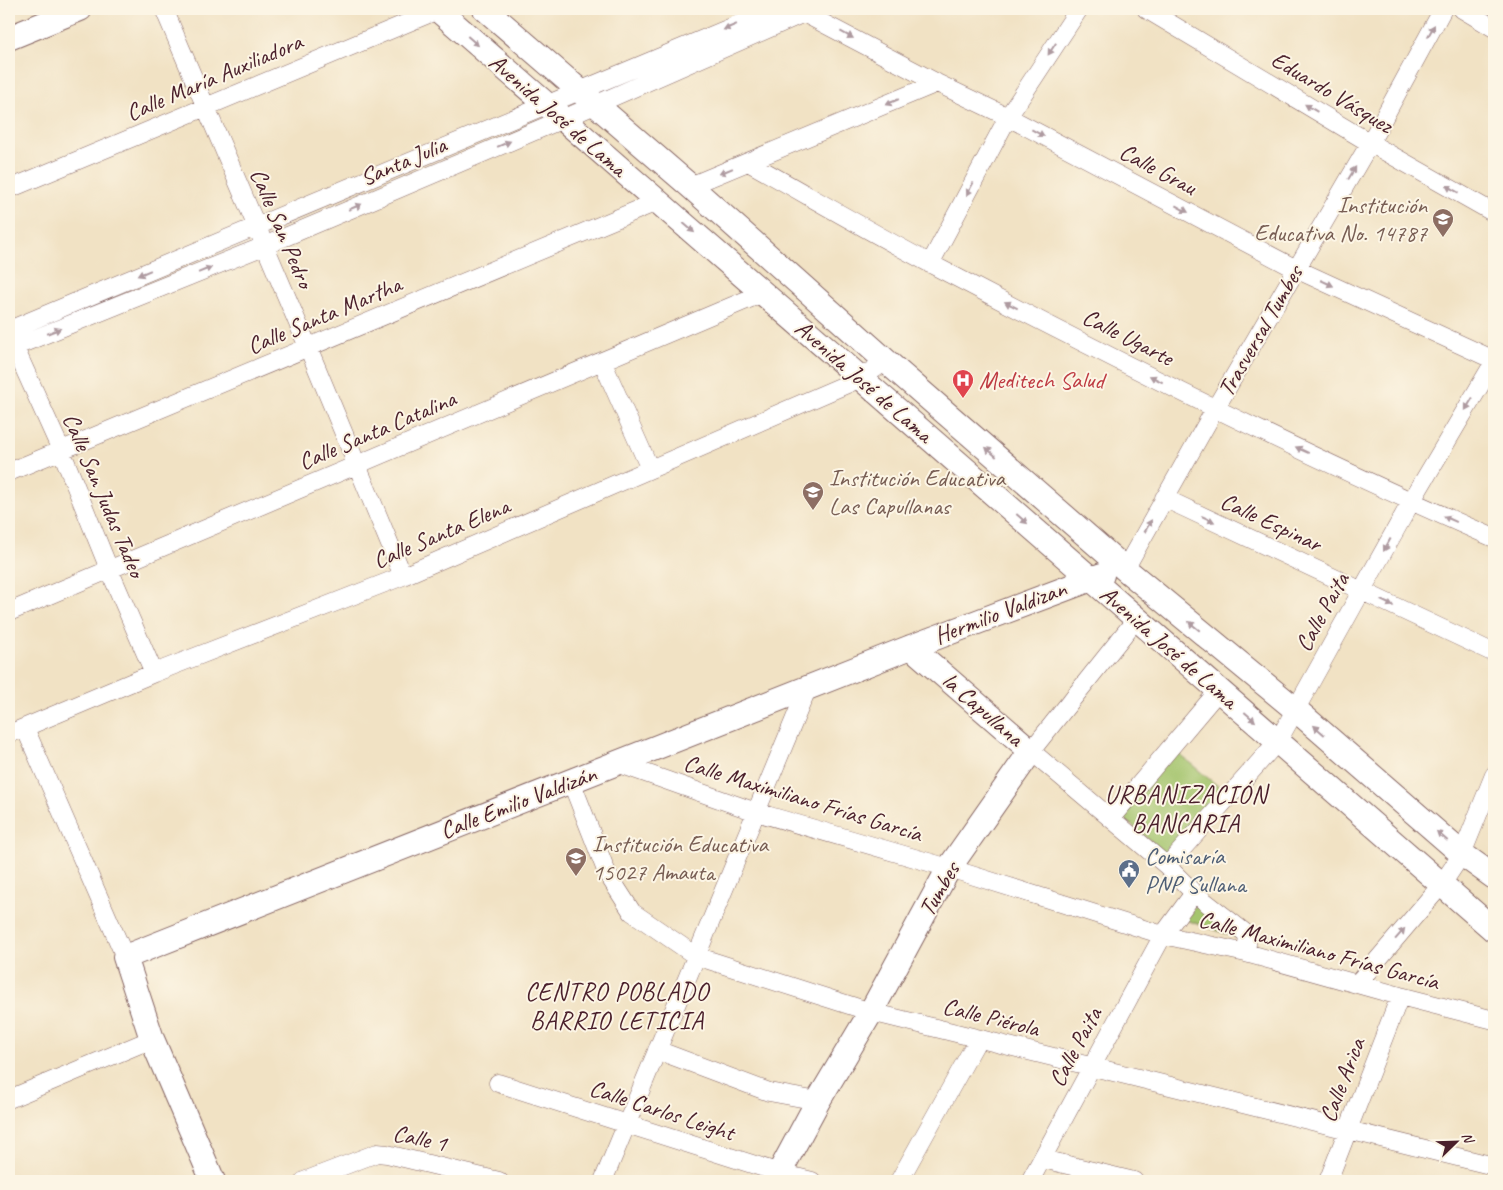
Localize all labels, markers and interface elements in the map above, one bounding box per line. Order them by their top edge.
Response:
one-way arrow [722,24,737,32]
one-way arrow [1427,24,1435,38]
street label: Calle María Auxiliadora [121,26,308,128]
one-way arrow [840,31,854,39]
one-way arrow [467,35,479,47]
one-way arrow [1047,43,1057,56]
street label: Eduardo Vásquez [1266,44,1399,141]
street label: Avenida José de Lama [483,47,635,184]
one-way arrow [885,98,899,106]
one-way arrow [1305,103,1318,112]
street label: Santa Julia [355,129,452,192]
one-way arrow [1031,129,1046,137]
street label: Calle Grau [1114,136,1203,203]
one-way arrow [497,140,512,148]
street label: Calle San Pedro [243,164,322,295]
one-way arrow [718,167,733,175]
one-way arrow [1348,167,1357,180]
one-way arrow [966,182,974,197]
one-way arrow [1444,185,1459,193]
place label: Institución Educativa No. 14787 [1254,190,1428,248]
one-way arrow [347,203,362,211]
one-way arrow [1175,205,1189,213]
school or university icon: Institución Educativa No. 14787 [1431,207,1455,238]
one-way arrow [682,222,695,233]
street label: Trasversal Tumbes [1210,259,1310,402]
one-way arrow [197,265,212,273]
street label: Calle Santa Martha [242,268,408,361]
one-way arrow [137,270,151,278]
one-way arrow [1320,279,1334,287]
one-way arrow [1004,301,1019,309]
street label: Calle Ugarte [1078,301,1180,374]
street label: Avenida José de Lama [789,313,941,450]
one-way arrow [47,326,61,334]
place label: Meditech Salud [979,365,1107,395]
hospital icon: Meditech Salud [951,368,975,399]
one-way arrow [1149,375,1163,383]
street label: Calle Santa Catalina [294,383,461,477]
one-way arrow [1465,398,1474,411]
street label: Calle San Judas Tadeo [56,409,153,584]
one-way arrow [1295,446,1309,454]
one-way arrow [984,447,997,458]
place label: Institución Educativa Las Capullanas [829,463,1007,521]
school or university icon: Institución Educativa Las Capullanas [801,480,825,511]
street label: Calle Espinar [1216,486,1328,559]
street label: Calle Santa Elena [368,490,516,575]
one-way arrow [1015,513,1027,525]
one-way arrow [1443,514,1457,522]
one-way arrow [1201,515,1215,523]
one-way arrow [1144,519,1153,533]
one-way arrow [1383,538,1392,551]
street label: Calle Paita [1288,566,1357,657]
street label: Hermilio Valdizan [930,573,1071,651]
street label: Avenida José de Lama [1094,579,1246,716]
one-way arrow [1380,599,1394,607]
one-way arrow [1188,620,1201,631]
street label: la Capullana [936,665,1031,753]
one-way arrow [1244,711,1256,723]
one-way arrow [1313,725,1325,736]
street label: Calle Maximiliano Frías García [680,747,927,849]
street label: Calle Emilio Valdizán [436,758,601,846]
district label: URBANIZACIÓN BANCARIA [1105,779,1270,840]
place label: Institución Educativa 15027 Amauta [592,829,770,887]
one-way arrow [1436,831,1448,842]
place label: Comisaría PNP Sullana [1145,841,1248,899]
school or university icon: Institución Educativa 15027 Amauta [564,846,588,877]
street label: Tumbes [912,855,967,921]
public building icon: Comisaría PNP Sullana [1117,858,1141,889]
street label: Calle Maximiliano Frías García [1196,903,1444,997]
one-way arrow [1394,928,1406,940]
district label: CENTRO POBLADO BARRIO LETICIA [525,976,711,1037]
street label: Calle Piérola [940,991,1043,1044]
street label: Calle Paita [1042,1001,1109,1092]
street label: Calle Arica [1312,1032,1372,1126]
street label: Calle Carlos Leight [586,1073,740,1148]
street label: Calle 1 [390,1118,451,1159]
north arrow [1430,1118,1480,1168]
text: N [1458,1130,1478,1147]

